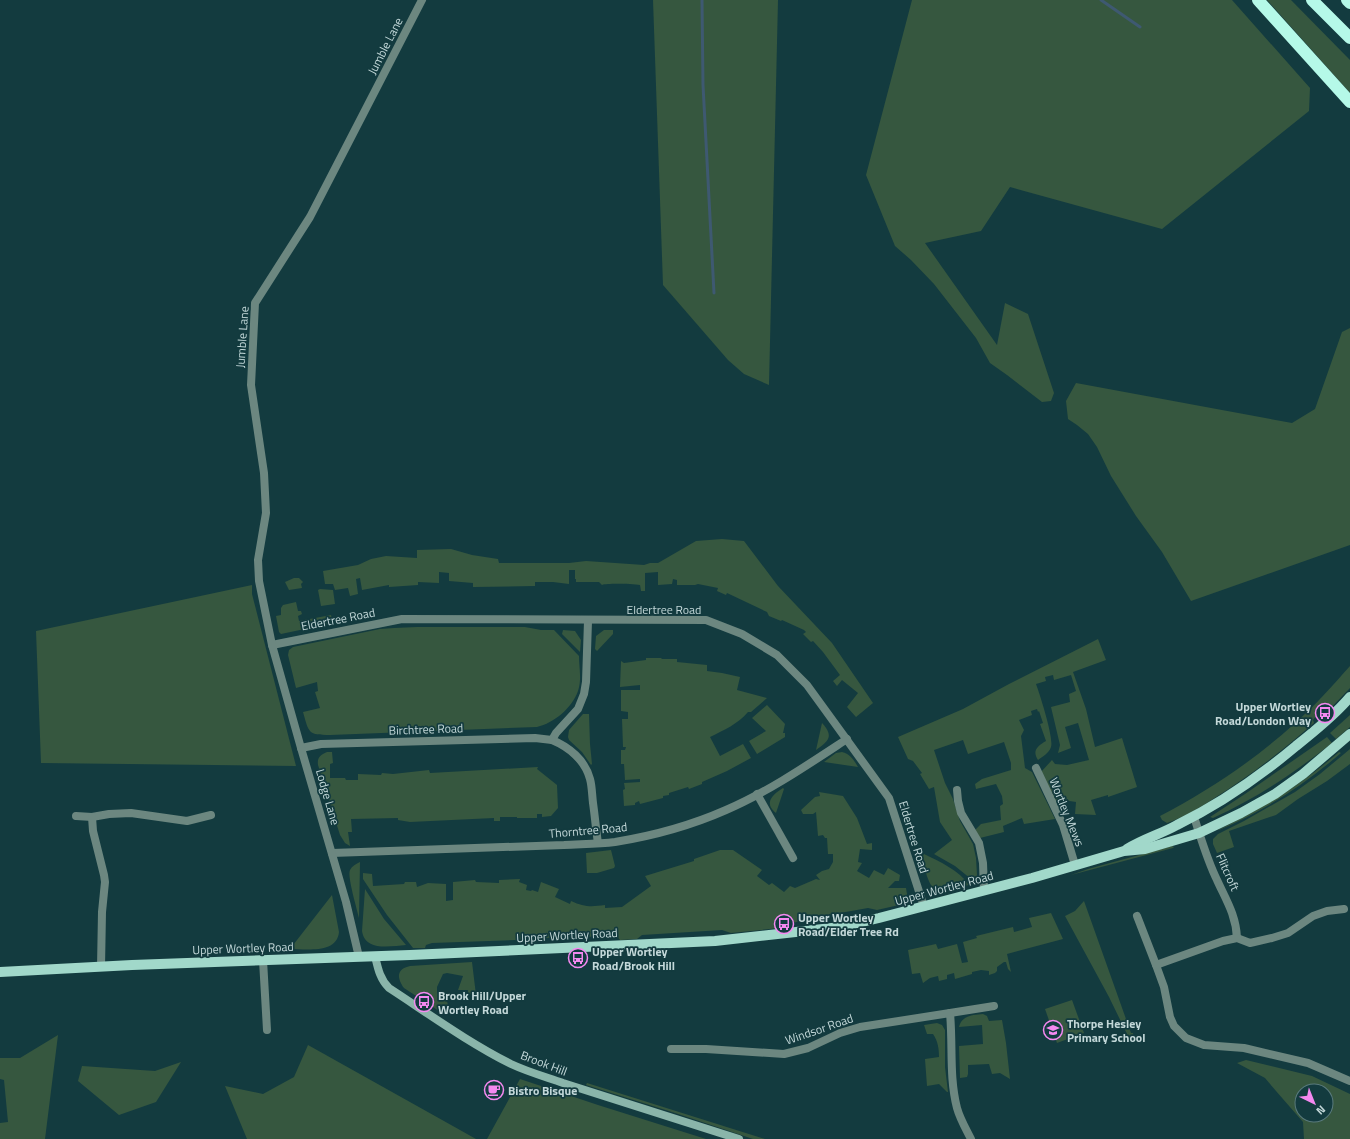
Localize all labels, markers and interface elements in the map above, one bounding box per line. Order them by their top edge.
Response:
street label: Jumble Lane [362,14,408,78]
street label: Jumble Lane [230,305,254,369]
street label: Eldertree Road [627,600,701,619]
street label: Eldertree Road [299,603,377,635]
place label: Upper Wortley Road/London Way [1215,697,1311,730]
bus stop icon: Upper Wortley Road/London Way [1314,702,1336,724]
street label: Birchtree Road [388,718,464,740]
street label: Lodge Lane [311,767,345,827]
street label: Wortley Mews [1045,775,1090,850]
street label: Eldertree Road [894,798,934,876]
street label: Thorntree Road [548,817,628,843]
street label: Flitcroft [1211,850,1245,895]
street label: Upper Wortley Road [893,866,995,910]
place label: Upper Wortley Road/Elder Tree Rd [798,908,899,941]
bus stop icon: Upper Wortley Road/Elder Tree Rd [773,913,795,935]
street label: Upper Wortley Road [516,923,618,947]
street label: Upper Wortley Road [192,937,294,959]
place label: Upper Wortley Road/Brook Hill [592,942,675,975]
bus stop icon: Upper Wortley Road/Brook Hill [567,947,589,969]
place label: Brook Hill/Upper Wortley Road [438,986,527,1019]
bus stop icon: Brook Hill/Upper Wortley Road [413,991,435,1013]
street label: Windsor Road [782,1009,856,1049]
place label: Thorpe Hesley Primary School [1067,1014,1145,1047]
school or university icon: Thorpe Hesley Primary School [1042,1019,1064,1041]
street label: Brook Hill [518,1045,570,1081]
cafe icon: Bistro Bisque [483,1079,505,1101]
place label: Bistro Bisque [508,1081,577,1100]
north arrow [1294,1083,1334,1123]
text: N [1313,1102,1329,1119]

